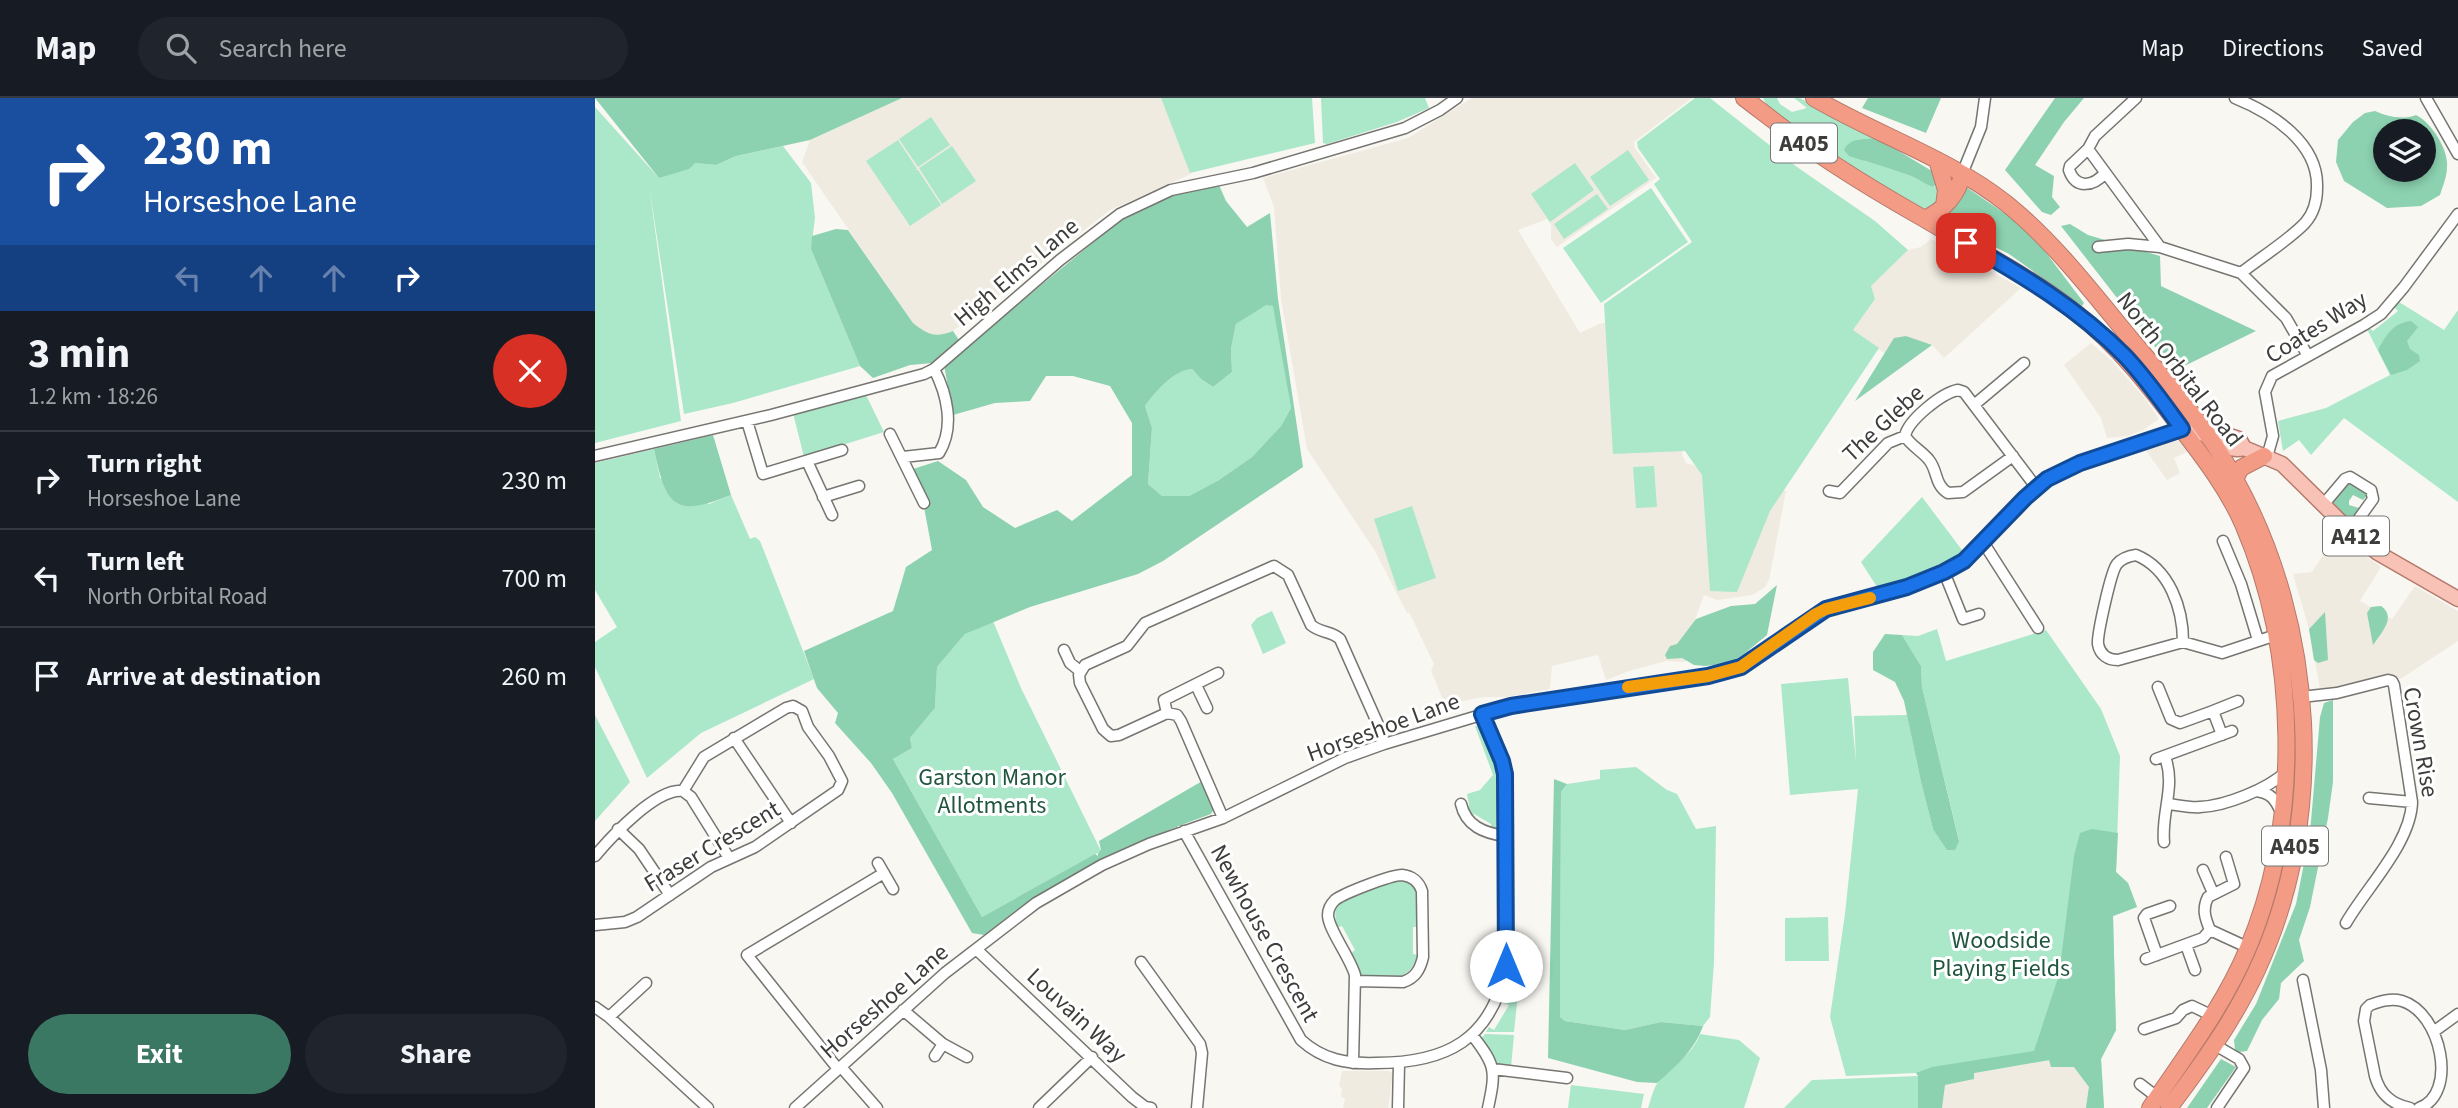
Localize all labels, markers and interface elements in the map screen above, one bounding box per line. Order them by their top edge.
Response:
search box [138,17,628,80]
text: Map [35,25,96,72]
icon: search [162,29,200,67]
text: Search here [218,30,347,67]
text: Map [2141,31,2184,66]
text: Directions [2222,31,2324,66]
text: Saved [2362,31,2423,66]
text: 230 m [143,114,272,184]
map controls [2373,119,2436,182]
button: layers [2373,119,2436,182]
road number: A405 [1771,124,1837,162]
icon: right [28,126,119,217]
text: Horseshoe Lane [143,179,357,225]
street label: High Elms Lane [946,210,1086,335]
pin [1936,213,1996,273]
icon: arrive [1947,224,1985,262]
icon: left [169,259,207,297]
icon: ahead [242,259,280,297]
icon: ahead [315,259,353,297]
icon: right [388,259,426,297]
street label: Coates Way [2258,282,2374,373]
street label: North Orbital Road [2108,284,2251,454]
text: 3 min [28,324,130,384]
button: close [493,334,567,408]
street label: The Glebe [1835,376,1932,470]
text: 1.2 km · 18:26 [28,380,158,413]
text: Turn right [87,445,202,482]
icon: right [28,461,66,499]
text: 230 m [501,462,567,499]
text: Horseshoe Lane [87,482,241,515]
road number: A412 [2323,516,2389,556]
text: Turn left [87,543,184,580]
icon: left [28,559,66,597]
text: 700 m [501,560,567,597]
text: North Orbital Road [87,580,268,613]
icon: arrive [28,657,66,695]
text: Arrive at destination [87,658,321,695]
text: 260 m [501,658,567,695]
street label: Horseshoe Lane [1302,684,1465,771]
street label: Crown Rise [2394,684,2447,800]
park label: Garston Manor Allotments [918,760,1066,823]
street label: Fraser Crescent [637,792,787,901]
road number: A405 [2262,826,2328,866]
street label: Newhouse Crescent [1201,838,1328,1028]
park label: Woodside Playing Fields [1932,923,2070,986]
position arrow [1469,929,1543,1003]
street label: Horseshoe Lane [812,936,956,1067]
street label: Louvain Way [1019,960,1135,1071]
button: Exit [28,1014,291,1094]
button: Share [305,1014,567,1094]

